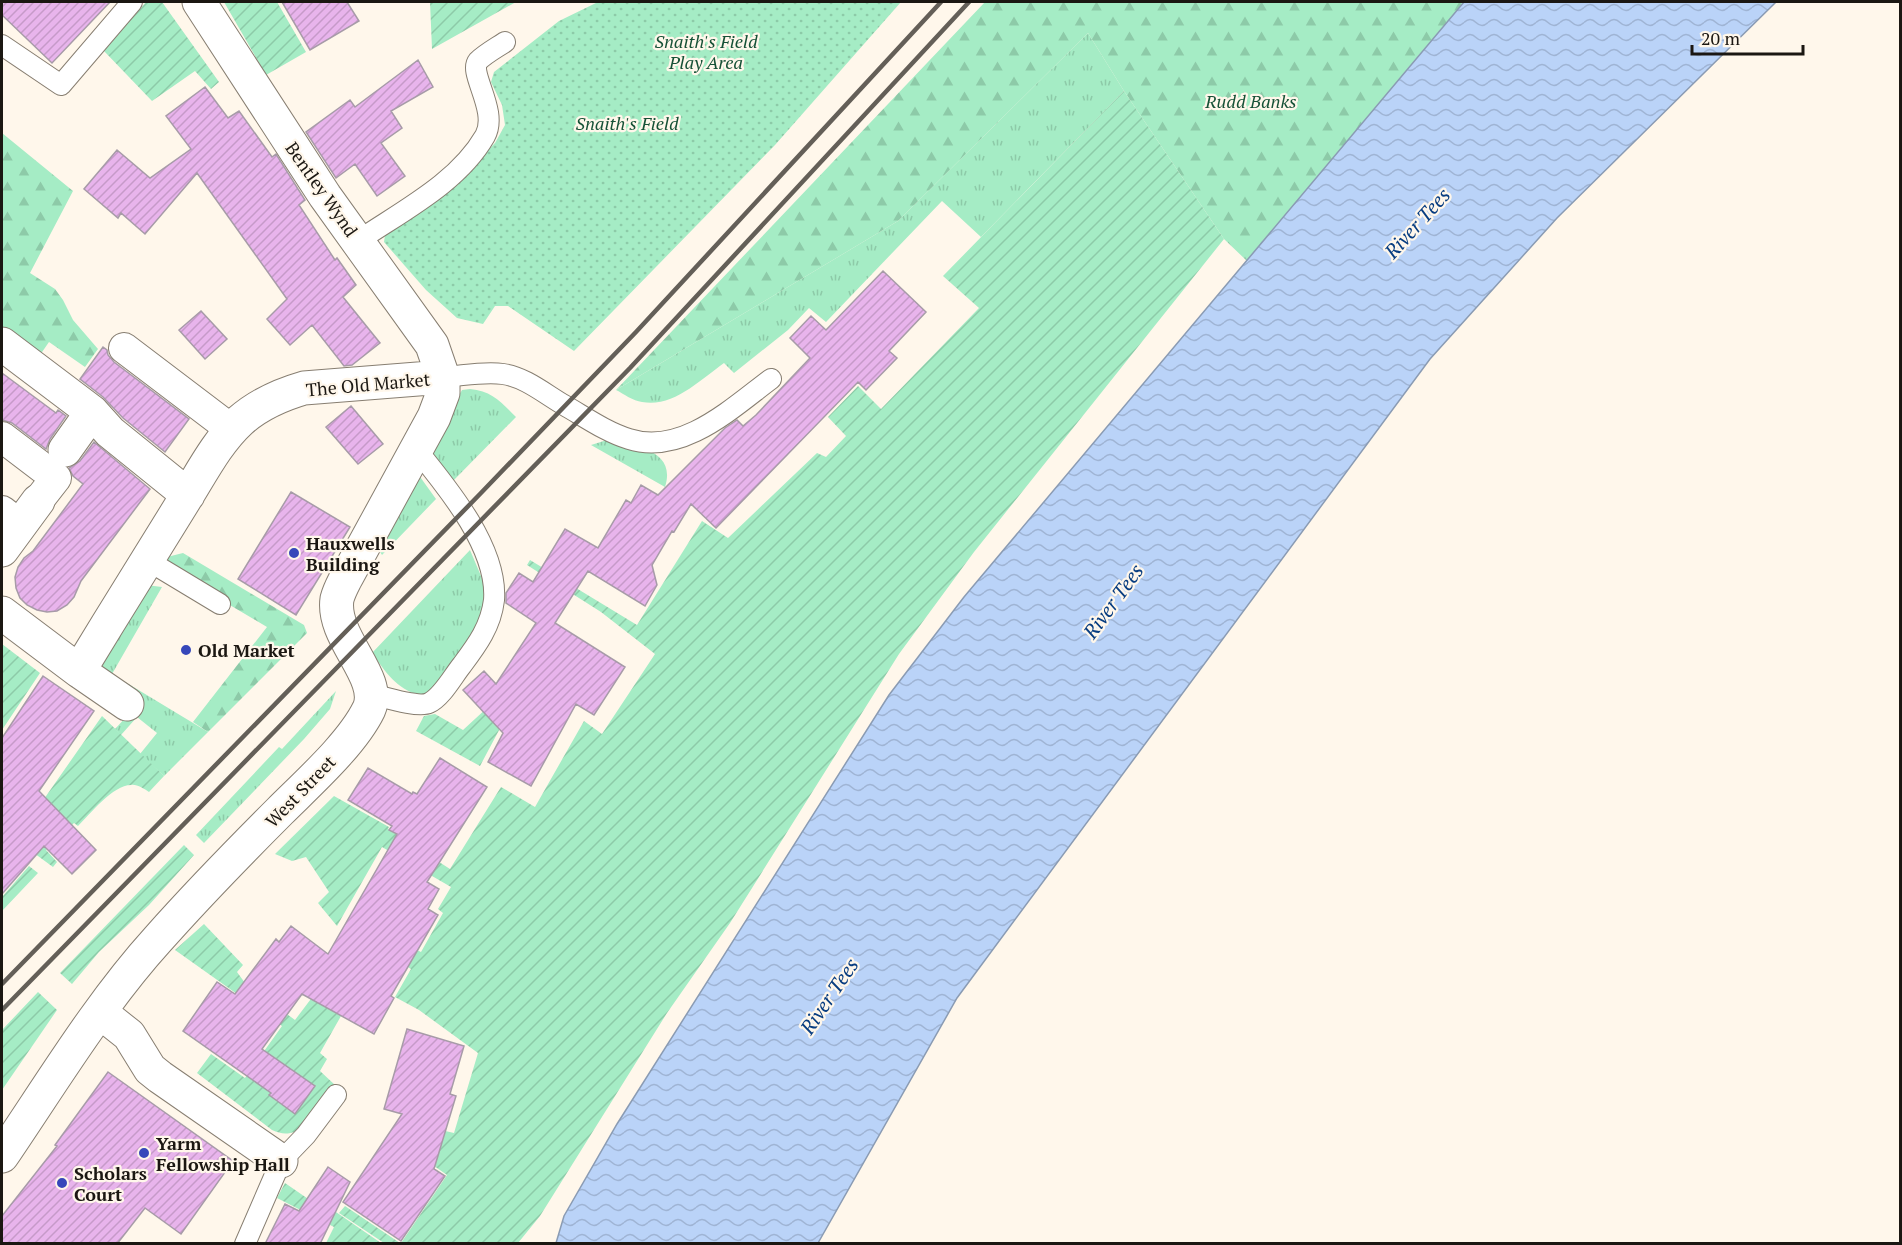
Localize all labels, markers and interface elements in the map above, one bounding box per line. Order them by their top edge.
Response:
scale bar [1692,18,1803,56]
text: 20 m [1701,26,1741,50]
park label: Snaith's Field Play Area [654,29,758,74]
park label: Rudd Banks [1204,89,1297,113]
park label: Snaith's Field [575,111,679,135]
street label: Bentley Wynd [280,137,364,241]
water label: River Tees [1377,182,1456,265]
street label: The Old Market [305,367,431,401]
place label: Hauxwells Building [306,531,395,576]
marker: Hauxwells Building [287,546,301,560]
water label: River Tees [1076,558,1149,645]
place label: Old Market [198,638,295,662]
marker: Old Market [179,643,193,657]
street label: West Street [260,750,341,832]
water label: River Tees [793,953,864,1040]
place label: Yarm Fellowship Hall [156,1131,290,1176]
marker: Yarm Fellowship Hall [137,1146,151,1160]
place label: Scholars Court [74,1161,147,1206]
marker: Scholars Court [55,1176,69,1190]

